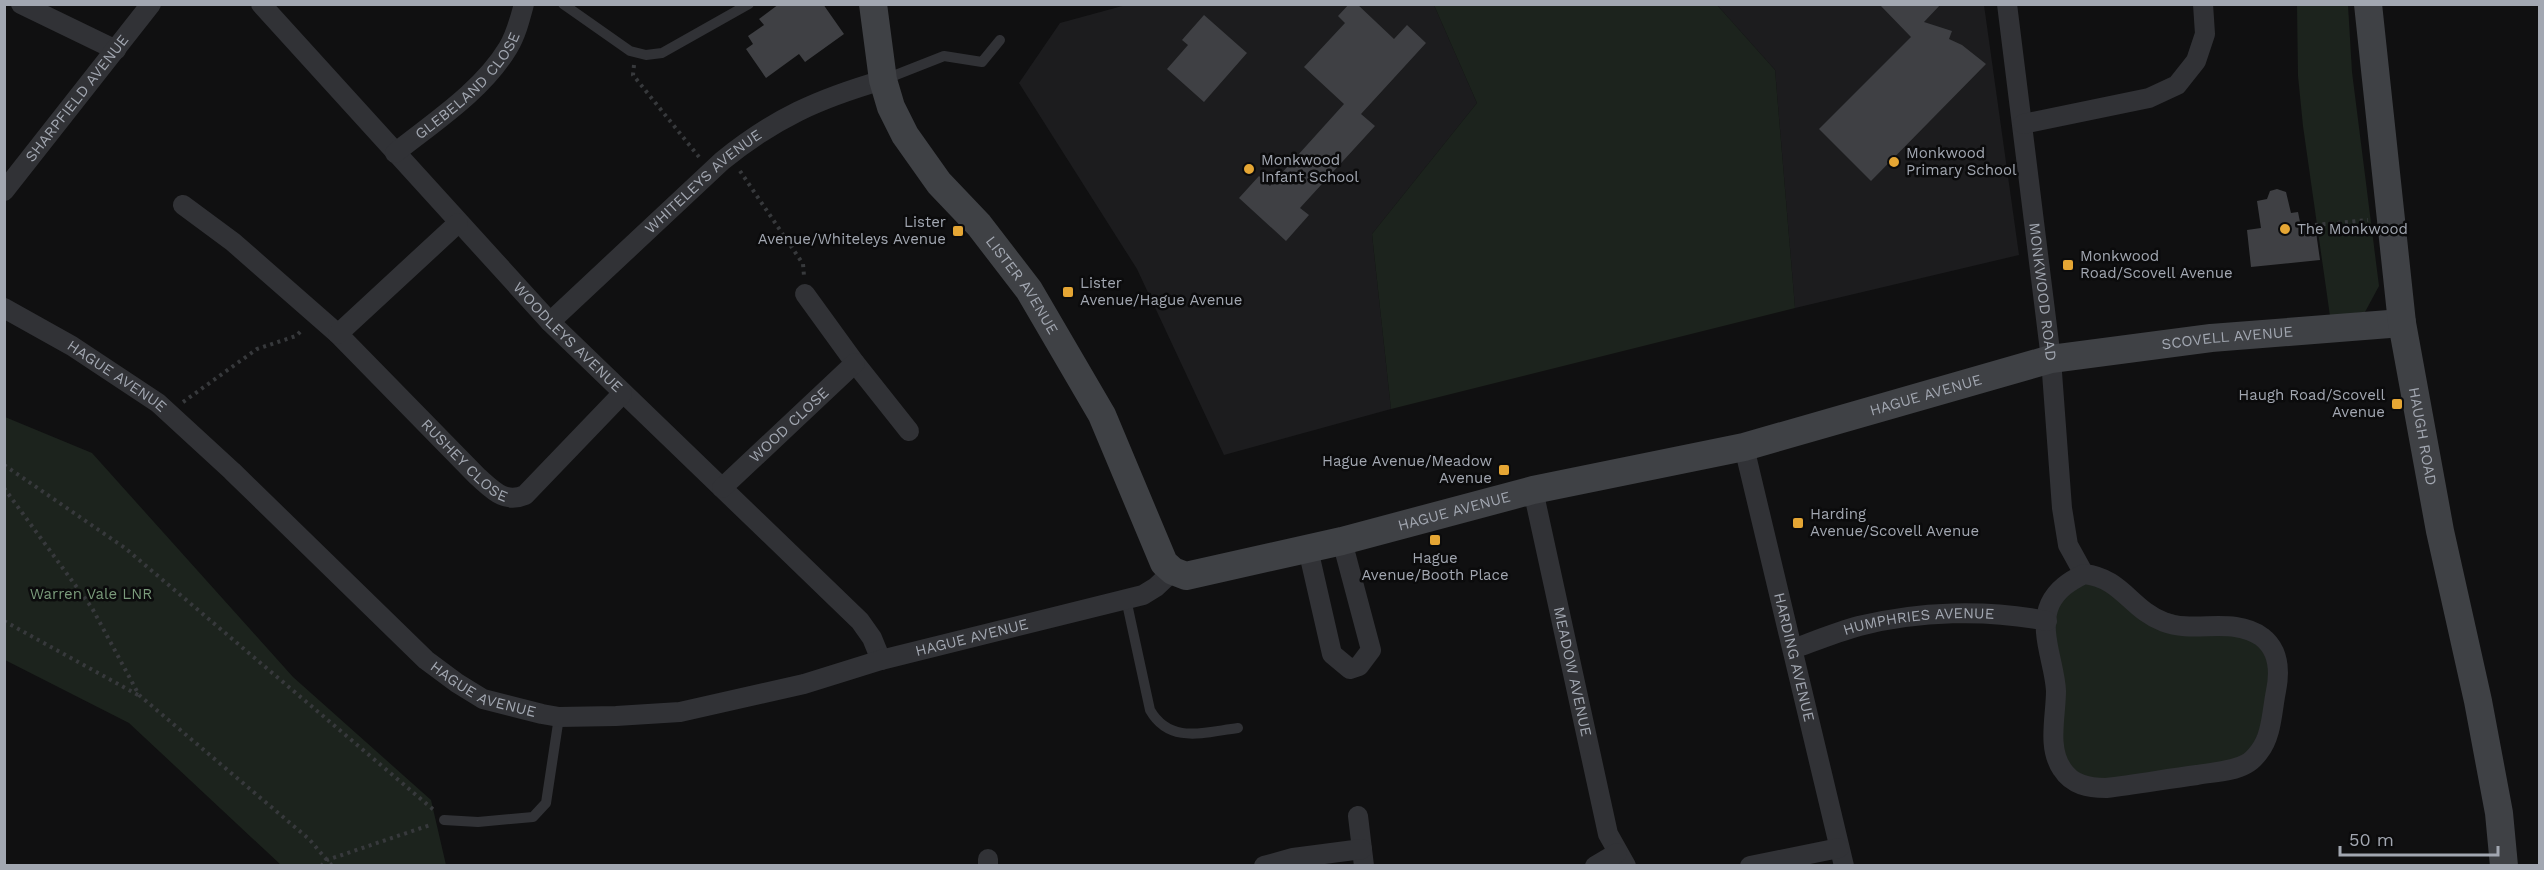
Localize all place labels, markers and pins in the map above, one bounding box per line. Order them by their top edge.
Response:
place label: Monkwood Primary School [1906,144,2017,179]
place label: Monkwood Infant School [1261,151,1359,186]
marker: Monkwood Primary School [1887,155,1901,169]
marker: Monkwood Infant School [1242,162,1256,176]
place label: Lister Avenue/Whiteleys Avenue [758,213,946,248]
place label: The Monkwood [2297,220,2408,238]
marker: The Monkwood [2278,222,2292,236]
marker: Lister Avenue/Whiteleys Avenue [951,224,965,238]
place label: Monkwood Road/Scovell Avenue [2080,247,2233,282]
marker: Monkwood Road/Scovell Avenue [2061,258,2075,272]
place label: Lister Avenue/Hague Avenue [1080,274,1242,309]
marker: Lister Avenue/Hague Avenue [1061,285,1075,299]
place label: Haugh Road/Scovell Avenue [2238,386,2385,421]
marker: Haugh Road/Scovell Avenue [2390,397,2404,411]
place label: Hague Avenue/Meadow Avenue [1322,452,1492,487]
marker: Hague Avenue/Meadow Avenue [1497,463,1511,477]
place label: Harding Avenue/Scovell Avenue [1810,505,1979,540]
marker: Harding Avenue/Scovell Avenue [1791,516,1805,530]
marker: Hague Avenue/Booth Place [1428,533,1442,547]
place label: Hague Avenue/Booth Place [1361,549,1509,584]

